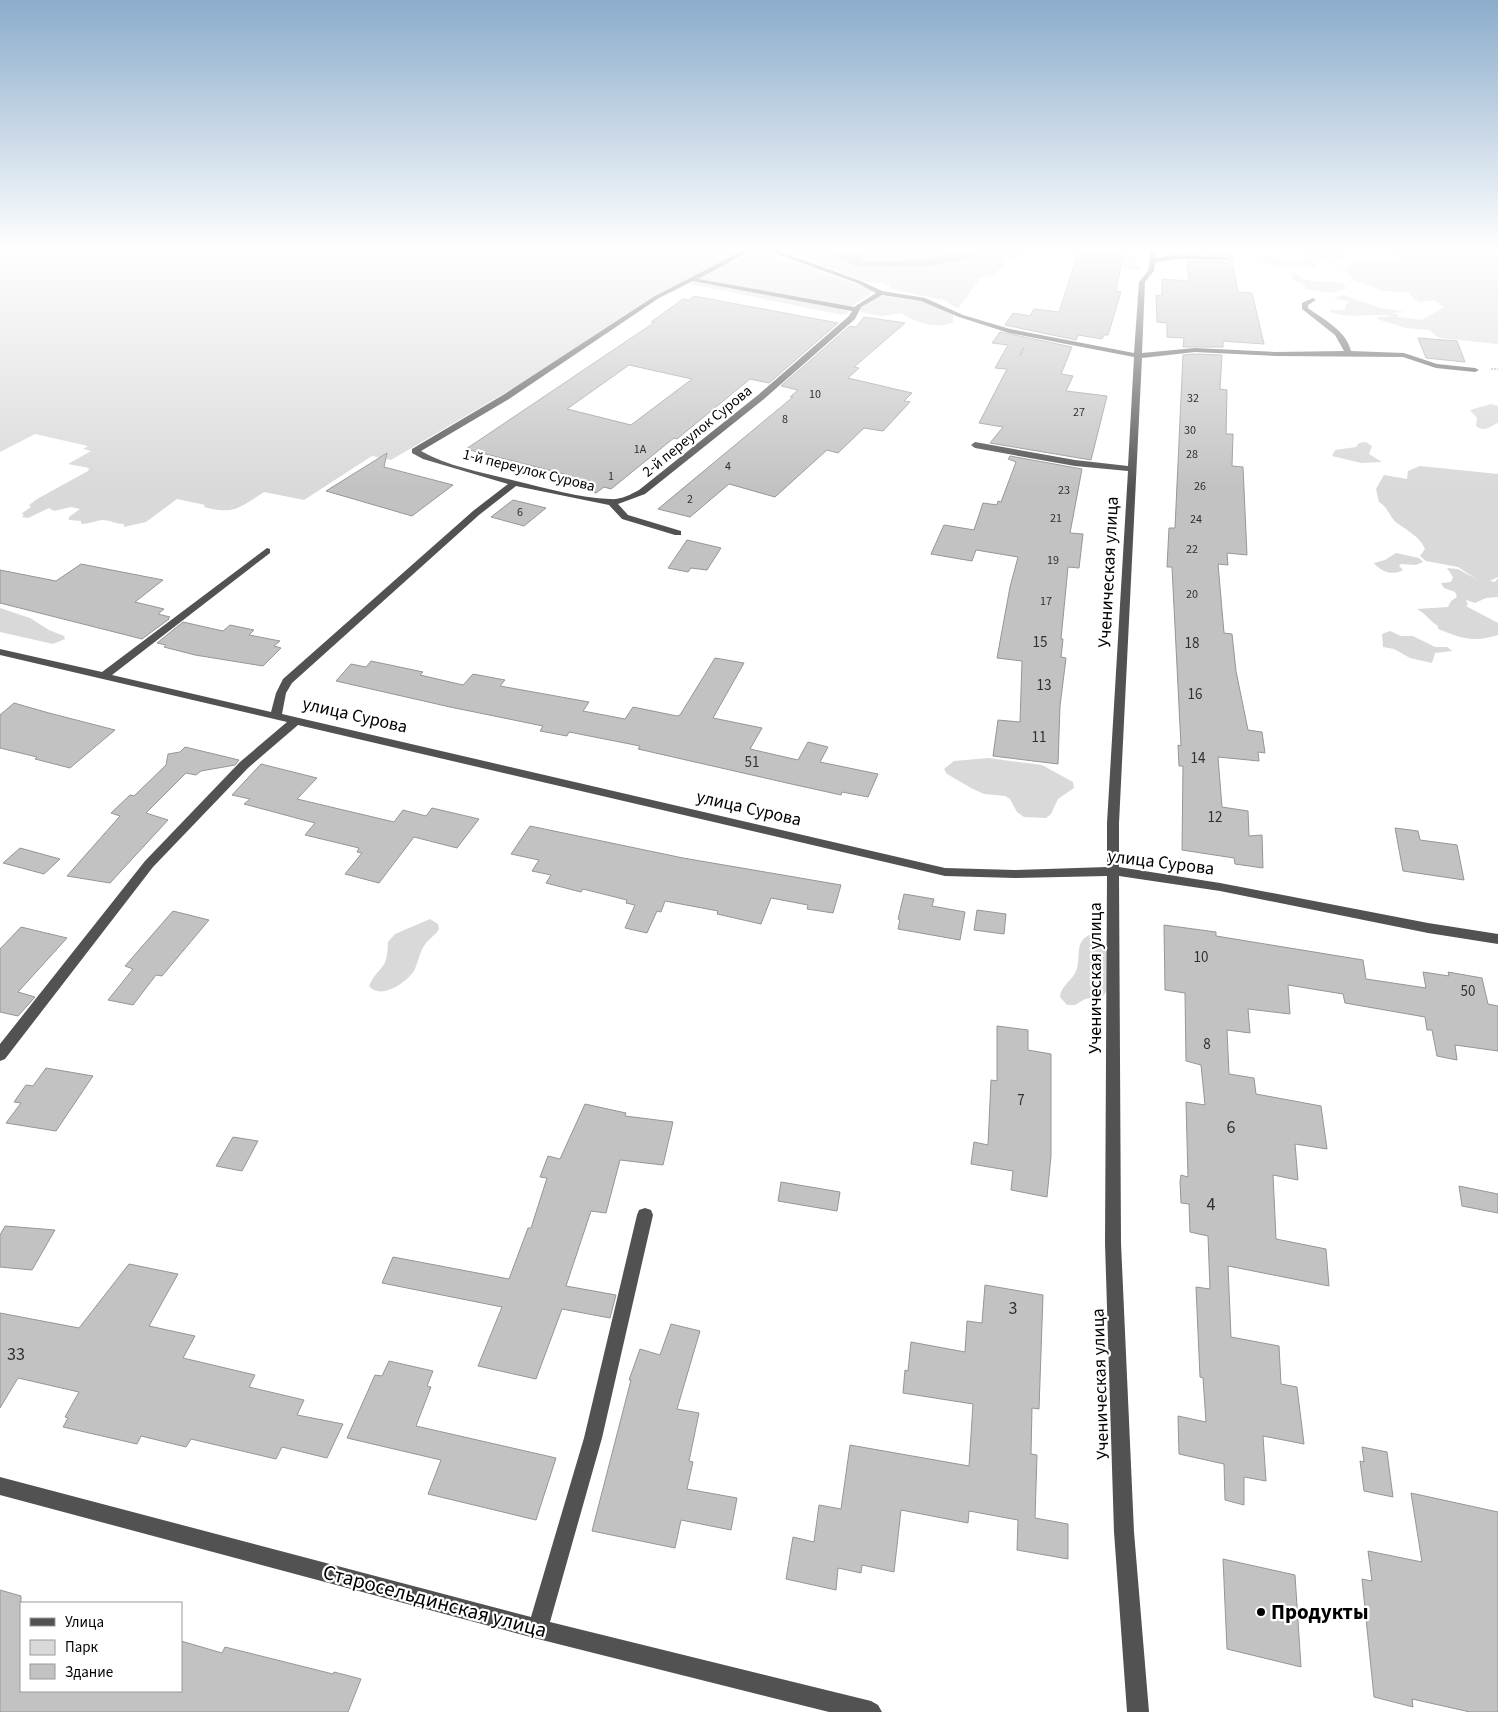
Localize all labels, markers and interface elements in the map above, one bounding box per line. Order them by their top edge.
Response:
street label: 2-й переулок Сурова [638,381,757,482]
house number: 10 [809,386,821,403]
house number: 32 [1187,390,1199,407]
house number: 27 [1073,404,1085,421]
house number: 8 [782,411,788,428]
house number: 30 [1184,422,1196,439]
house number: 1А [634,441,647,458]
street label: 1-й переулок Сурова [461,444,597,497]
house number: 28 [1186,446,1198,463]
house number: 4 [725,458,731,475]
house number: 1 [608,468,614,485]
house number: 26 [1194,478,1206,495]
house number: 23 [1058,482,1070,499]
house number: 2 [687,491,693,508]
street label: Ученическая улица [1092,496,1125,648]
house number: 6 [517,504,523,521]
house number: 21 [1050,510,1062,527]
house number: 24 [1190,511,1202,528]
house number: 22 [1186,541,1198,558]
house number: 19 [1047,552,1059,569]
house number: 20 [1186,586,1198,603]
house number: 17 [1040,593,1052,610]
house number: 15 [1033,632,1047,653]
house number: 18 [1185,633,1199,654]
house number: 13 [1037,675,1051,696]
house number: 16 [1188,684,1202,705]
street label: улица Сурова [300,691,410,740]
house number: 11 [1032,727,1046,748]
house number: 14 [1191,748,1206,769]
house number: 51 [745,752,759,773]
street label: улица Сурова [694,784,804,833]
house number: 12 [1208,807,1222,828]
street label: улица Сурова [1106,844,1216,881]
street label: Ученическая улица [1083,902,1108,1054]
house number: 10 [1194,947,1208,968]
house number: 50 [1461,981,1475,1002]
house number: 8 [1203,1034,1211,1055]
house number: 7 [1017,1090,1025,1111]
house number: 6 [1227,1115,1236,1140]
house number: 4 [1207,1192,1216,1217]
house number: 3 [1009,1296,1018,1321]
street label: Ученическая улица [1085,1308,1116,1460]
house number: 33 [7,1342,25,1367]
street label: Старосельдинская улица [320,1557,550,1645]
place label: Продукты [1271,1597,1368,1627]
legend [20,1602,182,1692]
marker: Продукты [1255,1606,1267,1618]
text: Улица [65,1612,104,1633]
text: Парк [65,1637,99,1658]
text: Здание [65,1662,113,1683]

